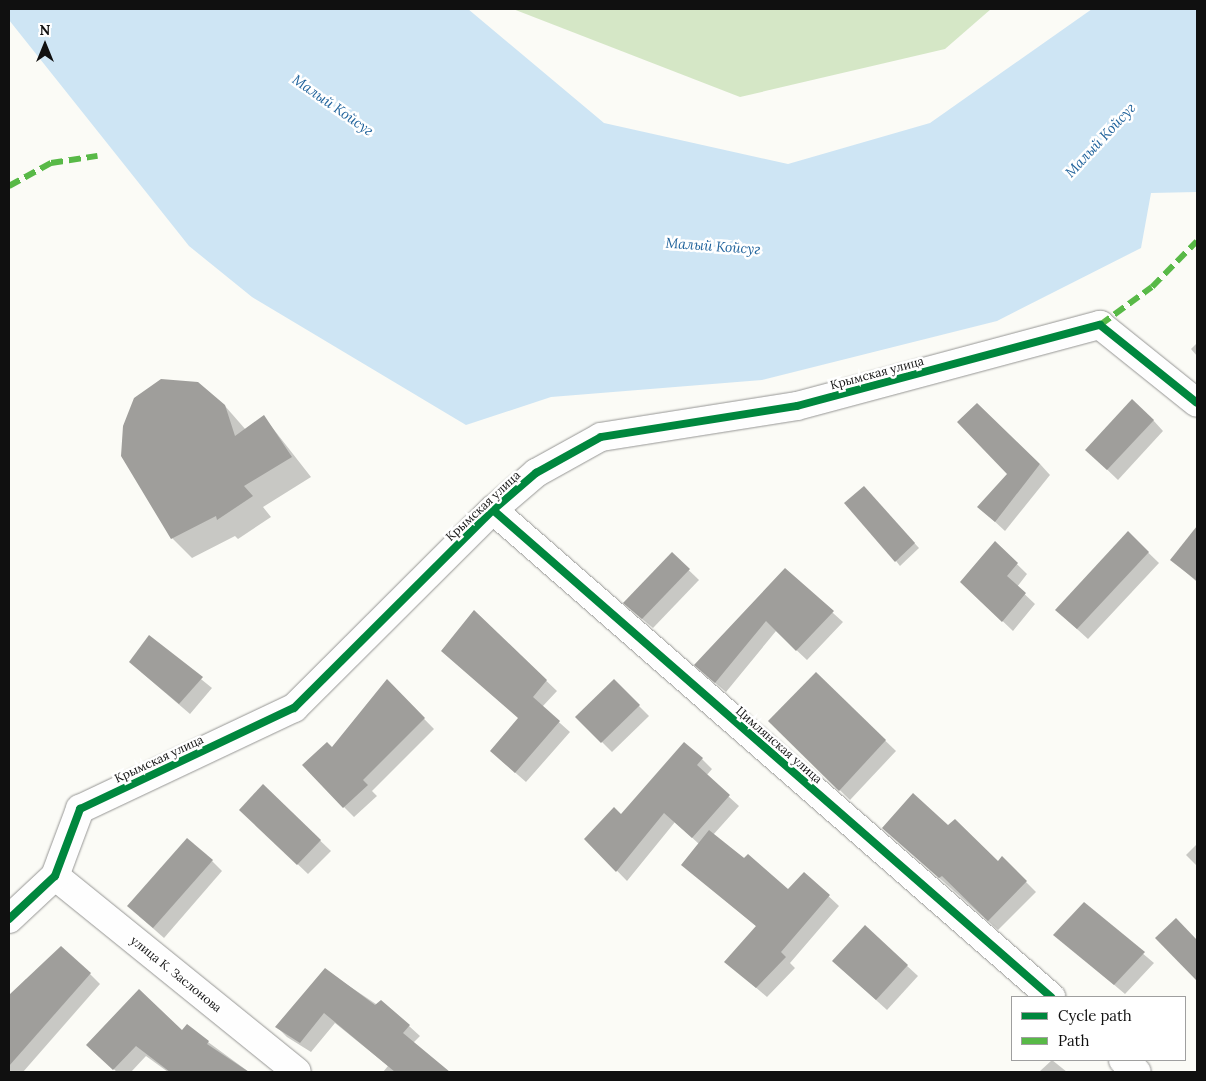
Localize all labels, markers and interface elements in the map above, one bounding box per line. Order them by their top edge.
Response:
north arrow [20,20,70,70]
text: N [40,21,50,39]
water label: Малый Койсуг [289,71,377,139]
water label: Малый Койсуг [1061,99,1139,181]
water label: Малый Койсуг [665,234,761,258]
street label: Крымская улица [829,354,925,392]
street label: Крымская улица [443,468,523,544]
street label: Цимлянская улица [733,704,825,786]
street label: Крымская улица [112,732,206,786]
street label: улица К. Заслонова [128,933,224,1015]
legend [1011,996,1186,1061]
text: Cycle path [1058,1006,1132,1025]
text: Path [1058,1031,1089,1050]

